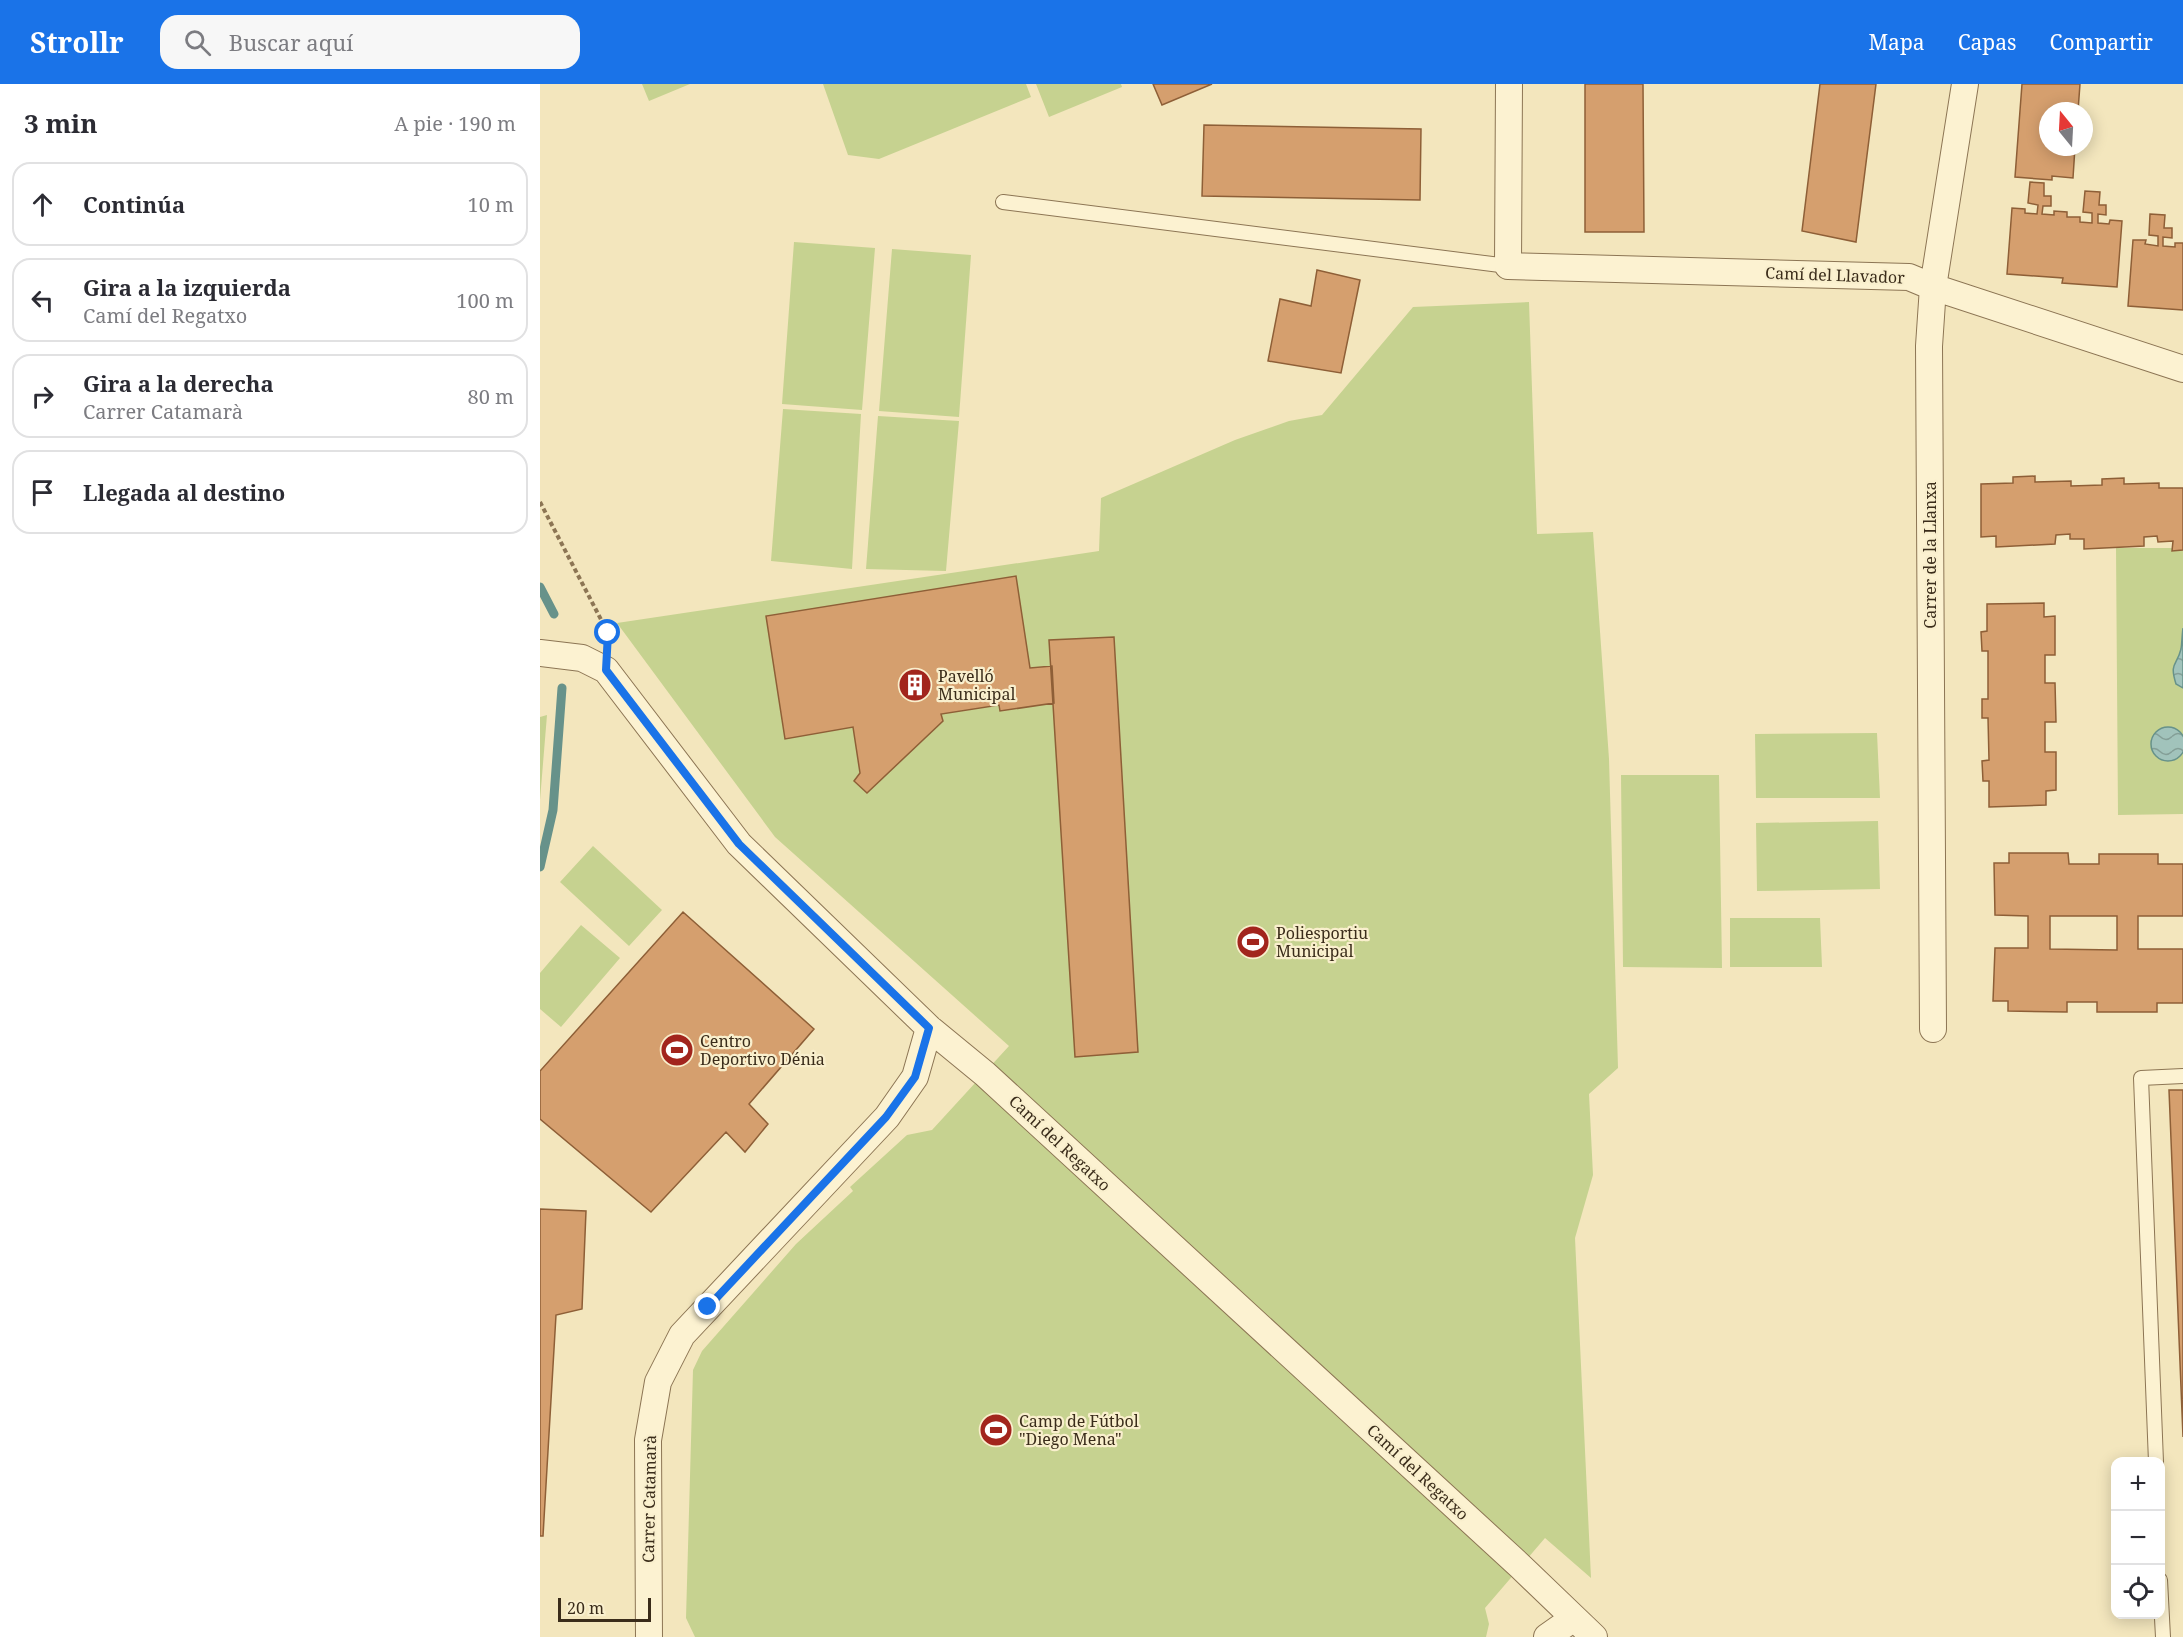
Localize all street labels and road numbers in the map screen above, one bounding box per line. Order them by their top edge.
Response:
street label: Camí del Llavador [1765,262,1906,288]
street label: Carrer de la Llanxa [1919,481,1941,629]
street label: Camí del Regatxo [1004,1090,1116,1196]
street label: Camí del Regatxo [1362,1419,1474,1525]
street label: Carrer Catamarà [637,1435,661,1563]

